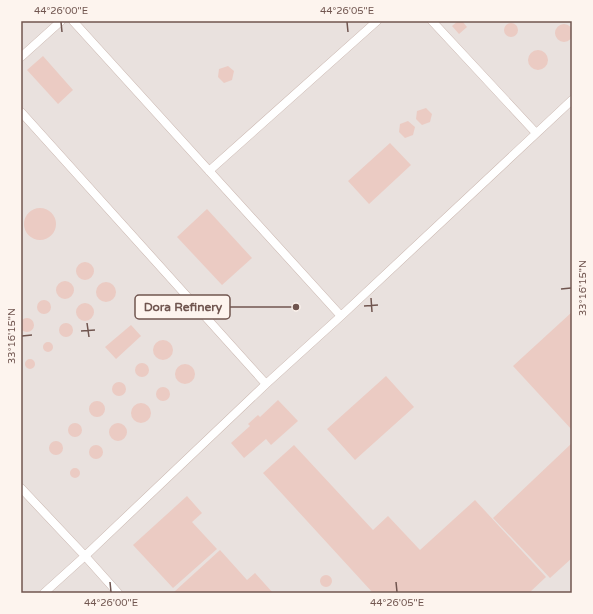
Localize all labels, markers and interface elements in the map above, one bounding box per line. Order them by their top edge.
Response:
text: 44°26'00"E [34,5,88,17]
text: 44°26'05"E [320,5,374,17]
text: 33°16'15"N [577,260,589,316]
callout: Dora Refinery [135,295,230,319]
text: Dora Refinery [144,300,223,315]
text: 33°16'15"N [6,308,18,364]
text: 44°26'00"E [84,597,138,609]
text: 44°26'05"E [370,597,424,609]

